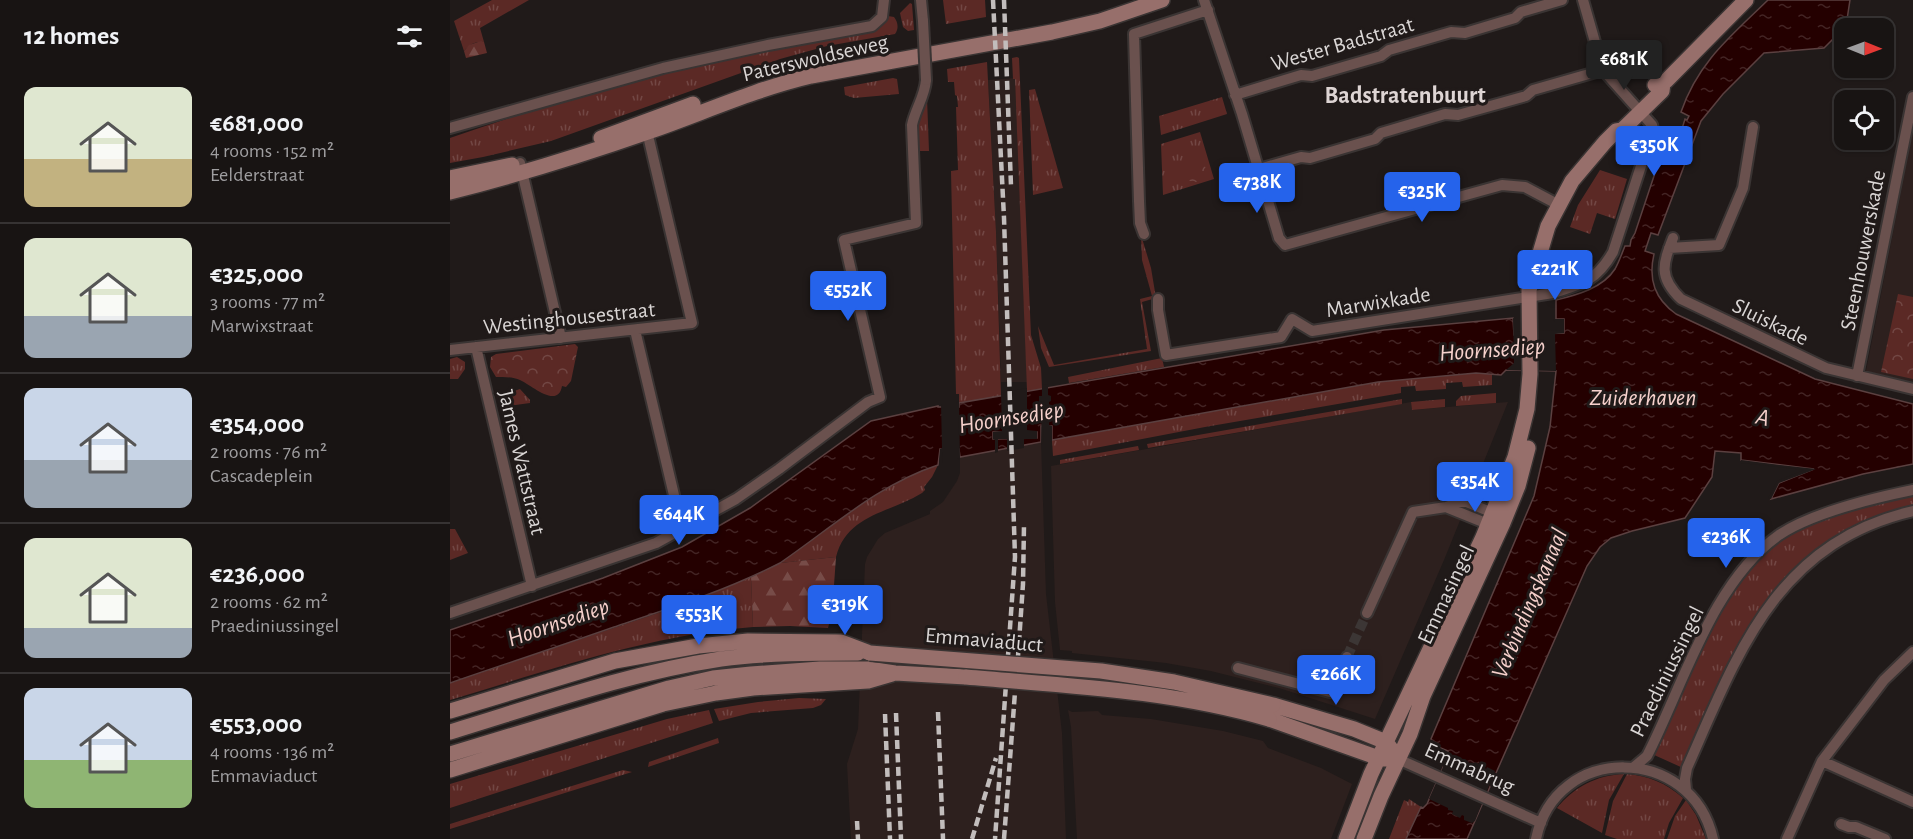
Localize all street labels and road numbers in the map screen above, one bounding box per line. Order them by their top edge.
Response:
street label: Wester Badstraat [1268,13,1416,75]
street label: Paterswoldseweg [740,30,890,85]
street label: Steenhouwerskade [1837,168,1889,332]
street label: Marwixkade [1324,283,1432,321]
street label: Sluiskade [1729,294,1812,350]
street label: Westinghousestraat [482,298,656,338]
street label: James Wattstraat [495,388,549,537]
street label: Emmasingel [1413,541,1478,647]
street label: Praediniussingel [1626,603,1708,740]
street label: Emmaviaduct [924,624,1044,656]
street label: Emmabrug [1421,738,1518,798]

